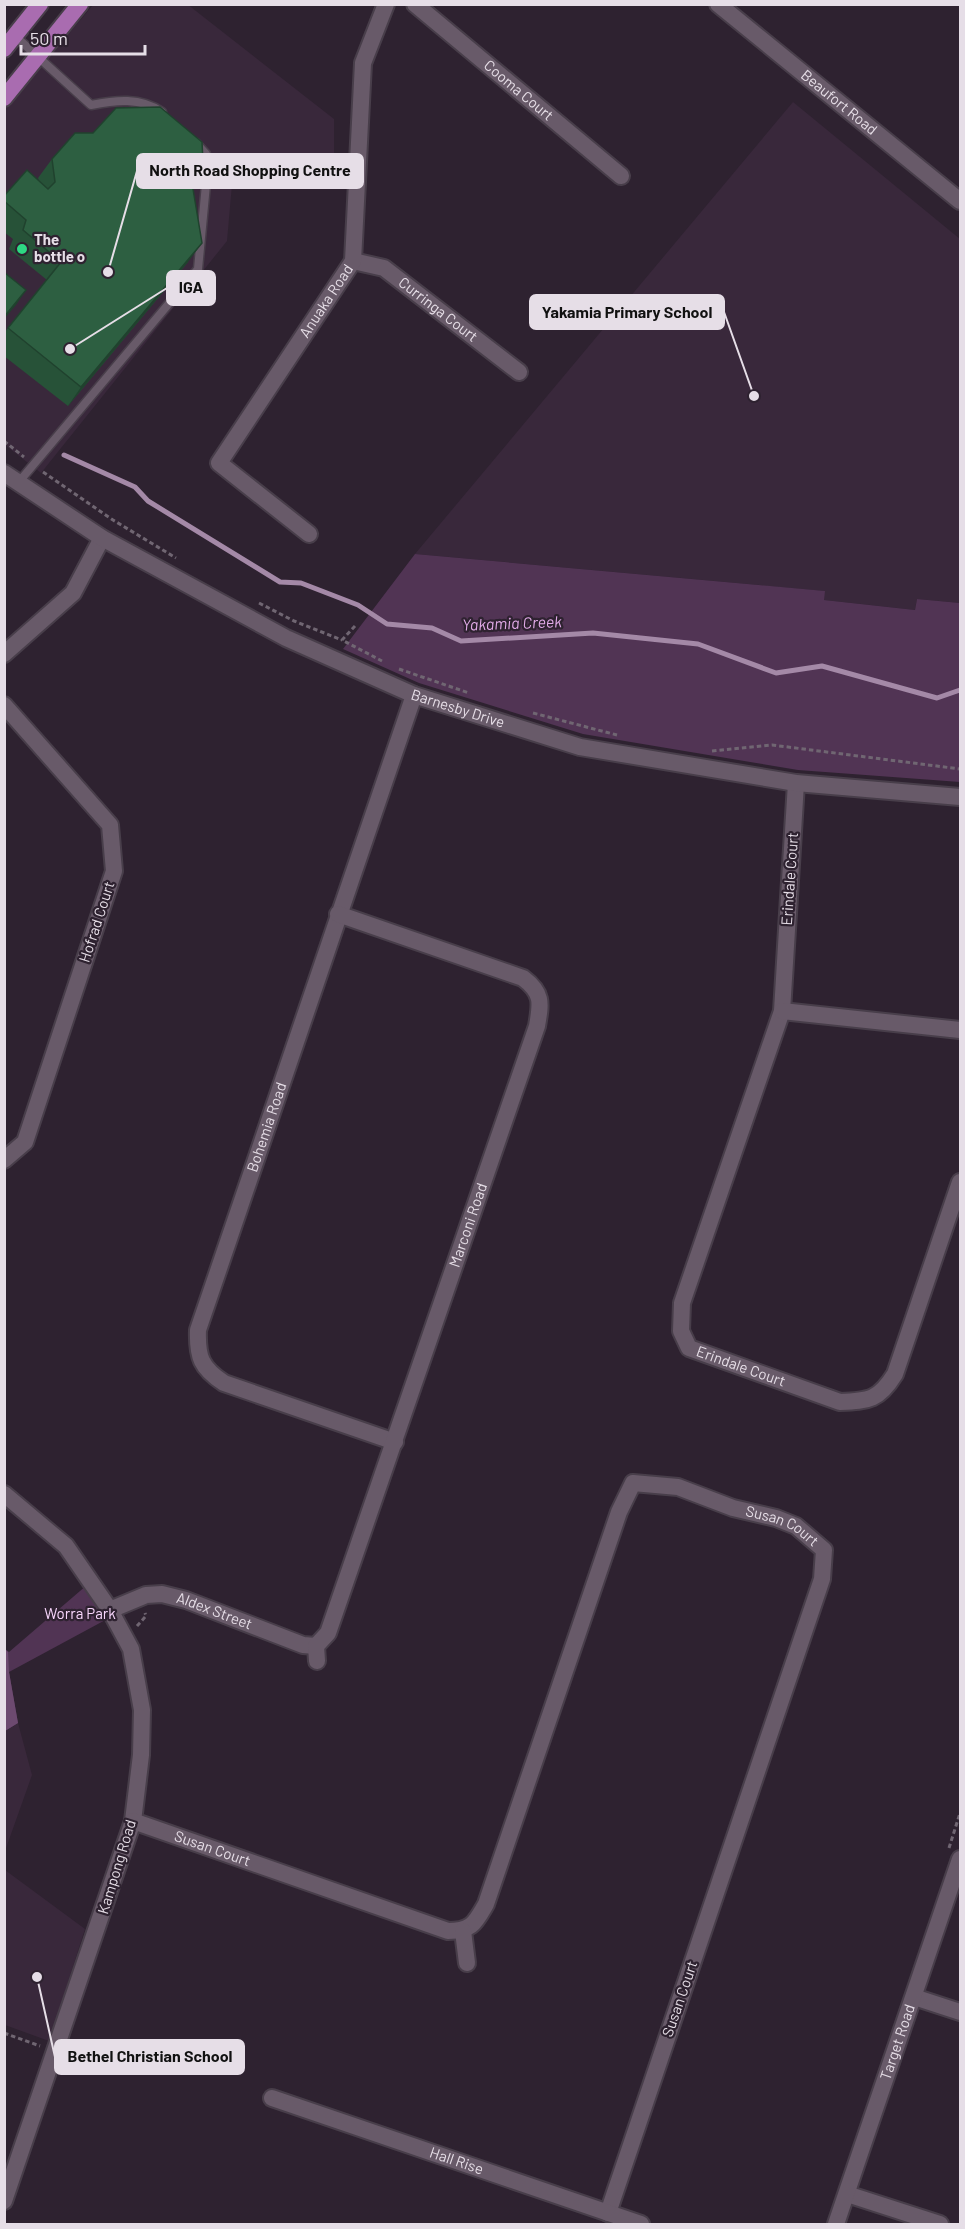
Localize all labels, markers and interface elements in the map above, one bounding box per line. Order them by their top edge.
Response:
scale bar [21,18,146,56]
text: 50 m [30,27,68,49]
street label: Cooma Court [481,56,558,124]
street label: Beaufort Road [798,65,881,138]
callout: North Road Shopping Centre [137,154,363,188]
text: North Road Shopping Centre [149,160,351,179]
place label: The bottle o [34,230,85,265]
marker: The bottle o [15,242,29,256]
street label: Anuaka Road [295,260,356,341]
callout: IGA [167,271,215,305]
street label: Curringa Court [395,273,482,345]
text: IGA [179,277,204,296]
callout: Yakamia Primary School [530,295,724,329]
text: Yakamia Primary School [542,302,712,321]
water label: Yakamia Creek [462,611,562,634]
street label: Barnesby Drive [409,685,507,731]
street label: Erindale Court [777,832,801,926]
street label: Hofrad Court [75,879,118,964]
street label: Bohemia Road [242,1080,290,1174]
street label: Marconi Road [445,1180,490,1269]
street label: Erindale Court [694,1341,788,1390]
street label: Susan Court [744,1501,823,1549]
street label: Aldex Street [175,1588,255,1633]
park label: Worra Park [44,1604,116,1622]
street label: Kampong Road [93,1817,139,1916]
street label: Susan Court [172,1826,253,1869]
street label: Susan Court [658,1958,700,2039]
street label: Target Road [876,2002,918,2082]
callout: Bethel Christian School [55,2040,244,2074]
text: Bethel Christian School [68,2046,233,2065]
street label: Hall Rise [428,2143,486,2178]

